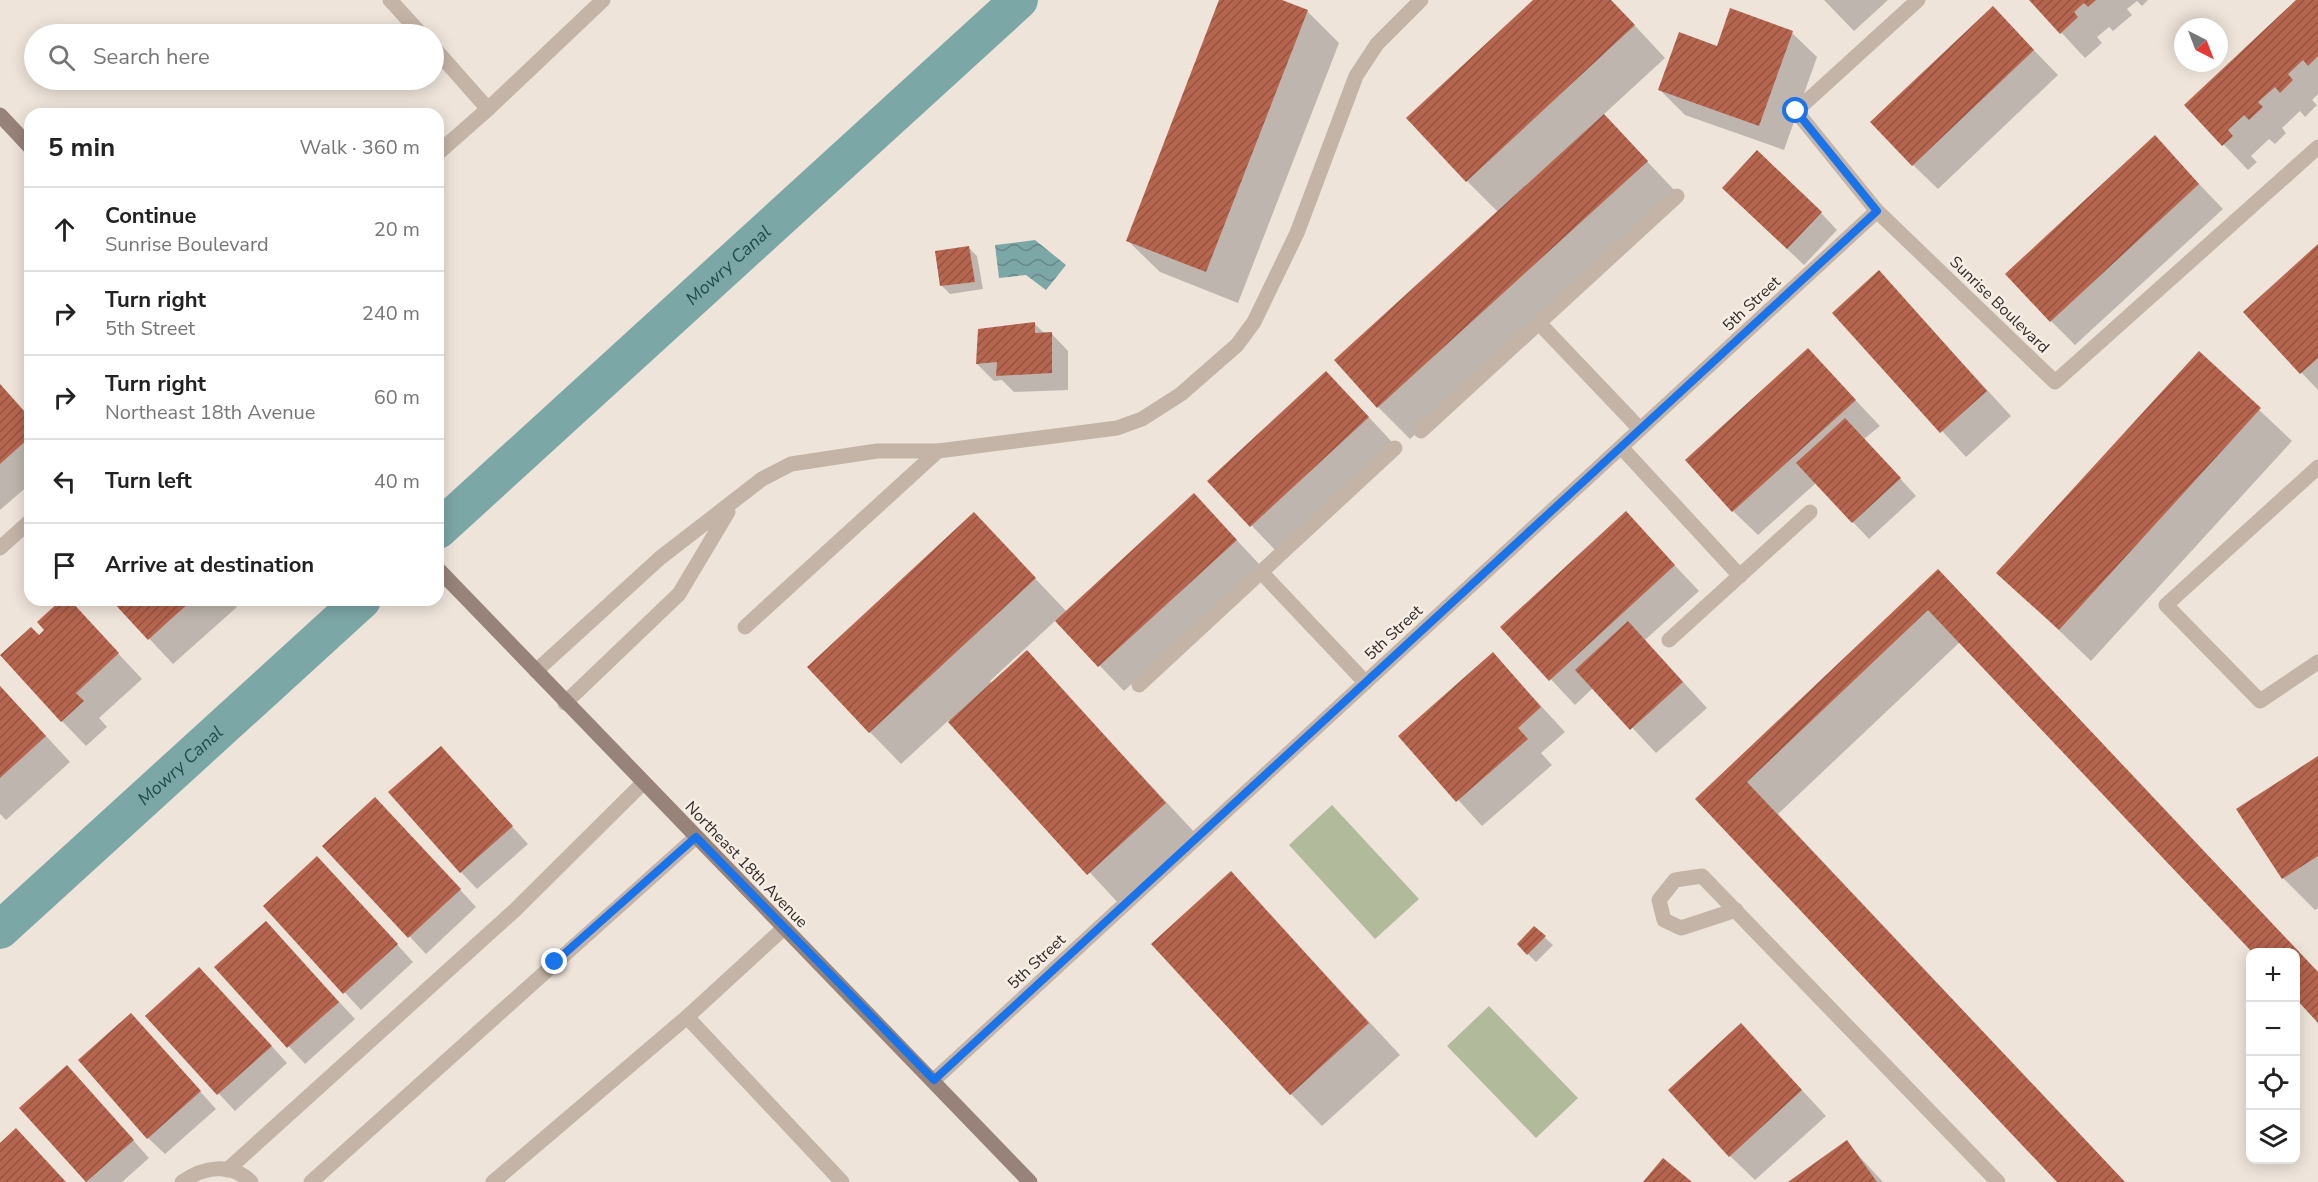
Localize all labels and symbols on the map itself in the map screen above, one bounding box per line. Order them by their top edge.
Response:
north arrow [2174,18,2228,72]
route start [1782,97,1808,123]
water label: Mowry Canal [680,220,776,310]
street label: Sunrise Boulevard [1945,251,2054,358]
street label: 5th Street [1718,271,1786,336]
street label: 5th Street [1360,600,1428,665]
water label: Mowry Canal [132,720,228,811]
street label: Northeast 18th Avenue [680,796,813,933]
street label: 5th Street [1003,929,1071,994]
route end [541,948,567,974]

